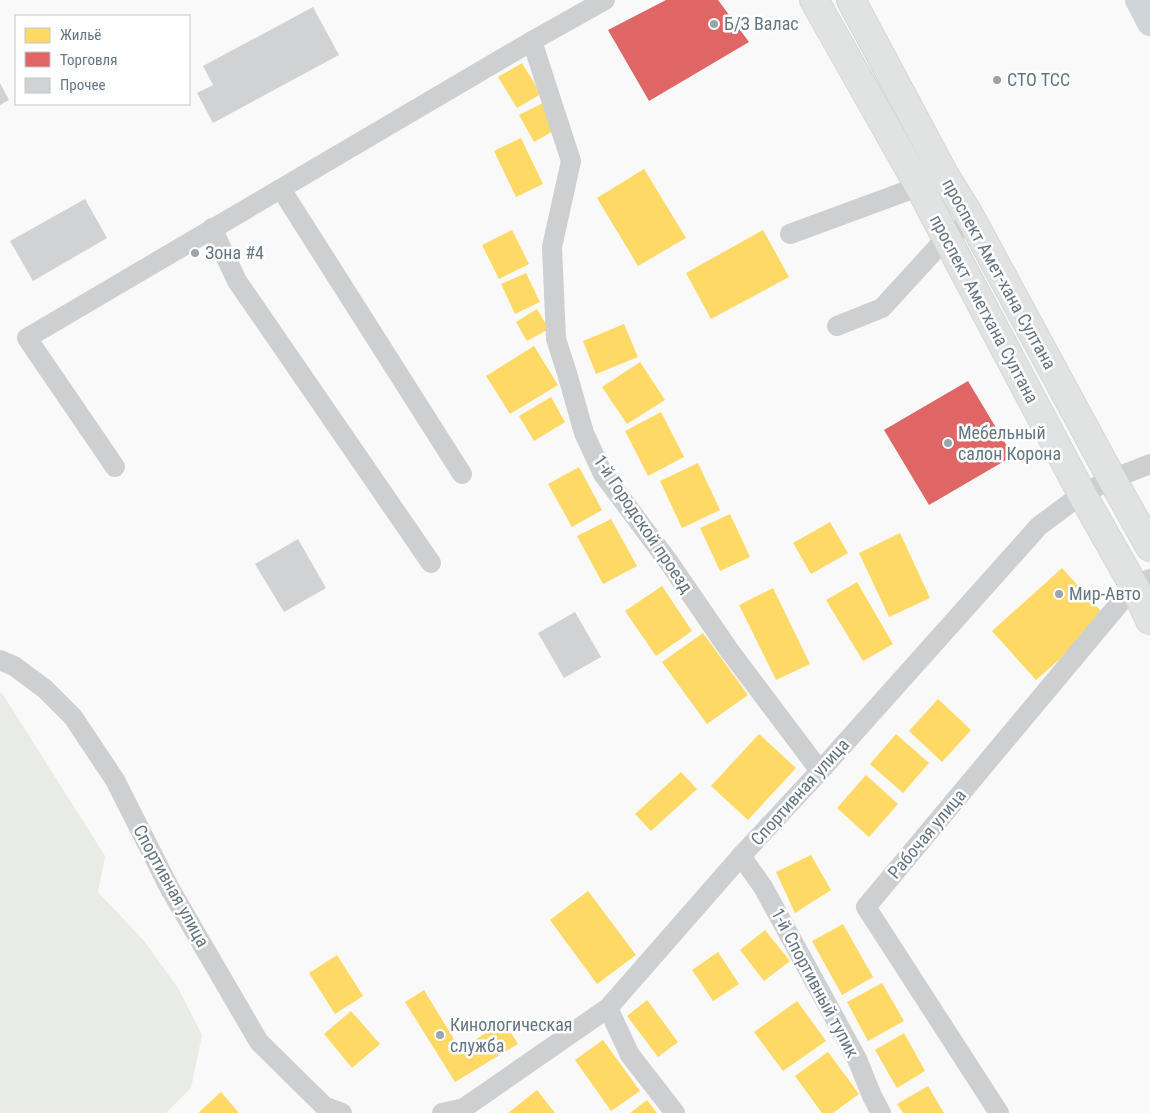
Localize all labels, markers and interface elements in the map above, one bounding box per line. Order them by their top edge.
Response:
place label: Б/З Валас [724,13,799,34]
legend [15,15,190,105]
marker: Б/З Валас [708,18,720,30]
text: Жильё [60,26,101,44]
text: Торговля [60,51,117,69]
place label: СТО ТСС [1007,69,1070,90]
marker: СТО ТСС [991,74,1003,86]
text: Прочее [60,76,106,94]
street label: проспект Амет-хана Султана [938,175,1061,373]
street label: проспект Аметхана Султана [926,211,1043,407]
place label: Зона #4 [205,242,264,263]
marker: Зона #4 [189,247,201,259]
place label: Мебельный салон Корона [958,422,1061,464]
marker: Мебельный салон Корона [942,437,954,449]
street label: 1-й Городской проезд [589,451,698,597]
place label: Мир-Авто [1069,583,1141,604]
marker: Мир-Авто [1053,588,1065,600]
street label: Спортивная улица [746,734,853,849]
street label: Рабочая улица [883,785,970,883]
street label: Спортивная улица [129,821,214,951]
street label: 1-й Спортивный тупик [767,905,864,1061]
place label: Кинологическая служба [450,1014,573,1056]
marker: Кинологическая служба [434,1029,446,1041]

